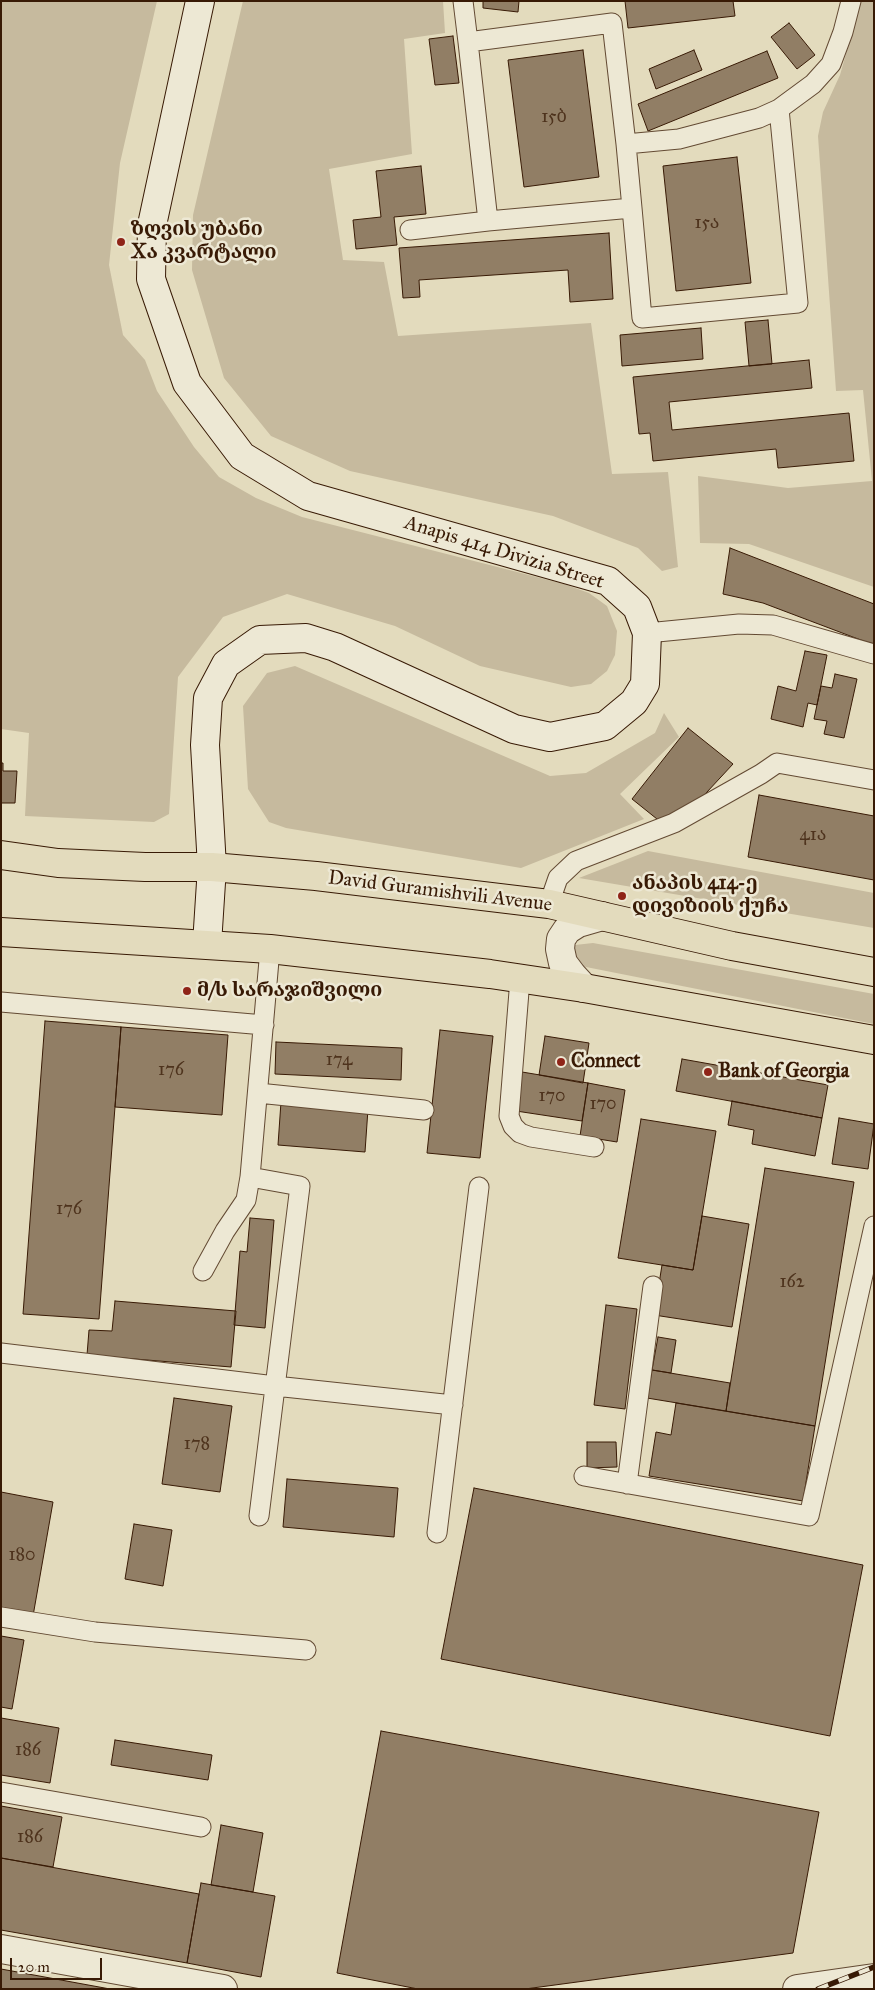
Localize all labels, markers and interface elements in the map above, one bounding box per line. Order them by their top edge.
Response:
house number: 15ბ [541,107,567,129]
house number: 15ა [694,213,720,235]
place label: ზღვის უბანი Xა კვარტალი [131,218,277,265]
marker: ზღვის უბანი Xა კვარტალი [115,236,127,248]
street label: Anapis 414 Divizia Street [401,511,607,595]
house number: 41ა [800,825,826,847]
street label: David Guramishvili Avenue [327,866,553,918]
place label: ანაპის 414-ე დივიზიის ქუჩა [632,872,788,919]
marker: ანაპის 414-ე დივიზიის ქუჩა [616,890,628,902]
place label: მ/ს სარაჯიშვილი [197,979,382,1003]
marker: მ/ს სარაჯიშვილი [181,985,193,997]
house number: 174 [326,1050,352,1072]
place label: Connect [571,1050,640,1074]
marker: Connect [555,1056,567,1068]
house number: 176 [158,1060,184,1082]
place label: Bank of Georgia [718,1060,849,1084]
marker: Bank of Georgia [702,1066,714,1078]
house number: 170 [538,1086,566,1108]
house number: 170 [589,1094,617,1116]
house number: 176 [56,1199,82,1221]
house number: 162 [779,1272,805,1294]
house number: 178 [184,1434,210,1456]
house number: 180 [8,1545,36,1567]
house number: 186 [15,1740,41,1762]
house number: 186 [17,1827,43,1849]
scale bar [12,1948,105,1980]
text: 20 m [18,1958,50,1976]

